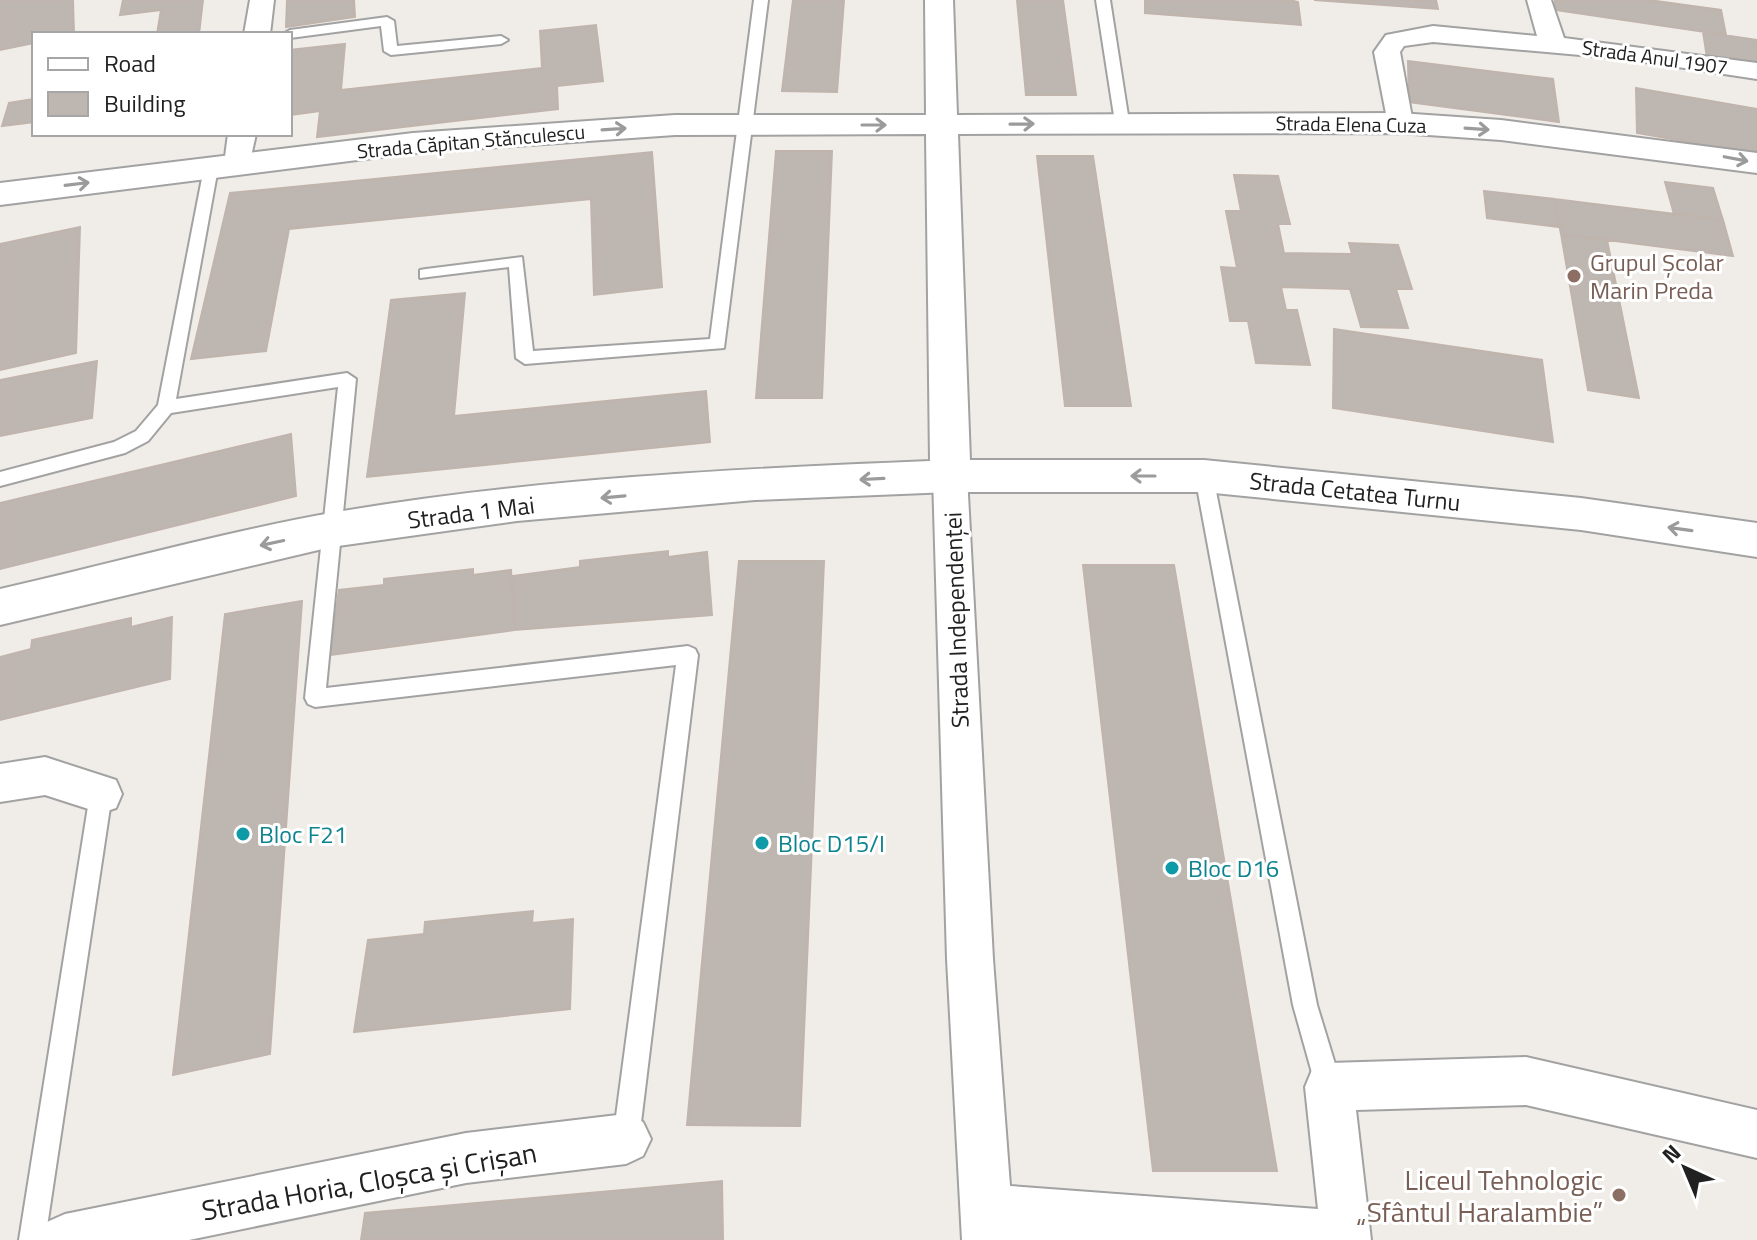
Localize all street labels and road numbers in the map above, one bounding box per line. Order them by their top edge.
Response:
street label: Strada Anul 1907 [1580,31,1730,83]
street label: Strada Elena Cuza [1275,107,1427,141]
street label: Strada Căpitan Stănculescu [356,116,586,166]
street label: Strada Cetatea Turnu [1248,462,1462,520]
street label: Strada 1 Mai [405,486,537,538]
street label: Strada Independenței [934,511,978,729]
street label: Strada Horia, Cloșca și Crișan [198,1130,540,1232]

